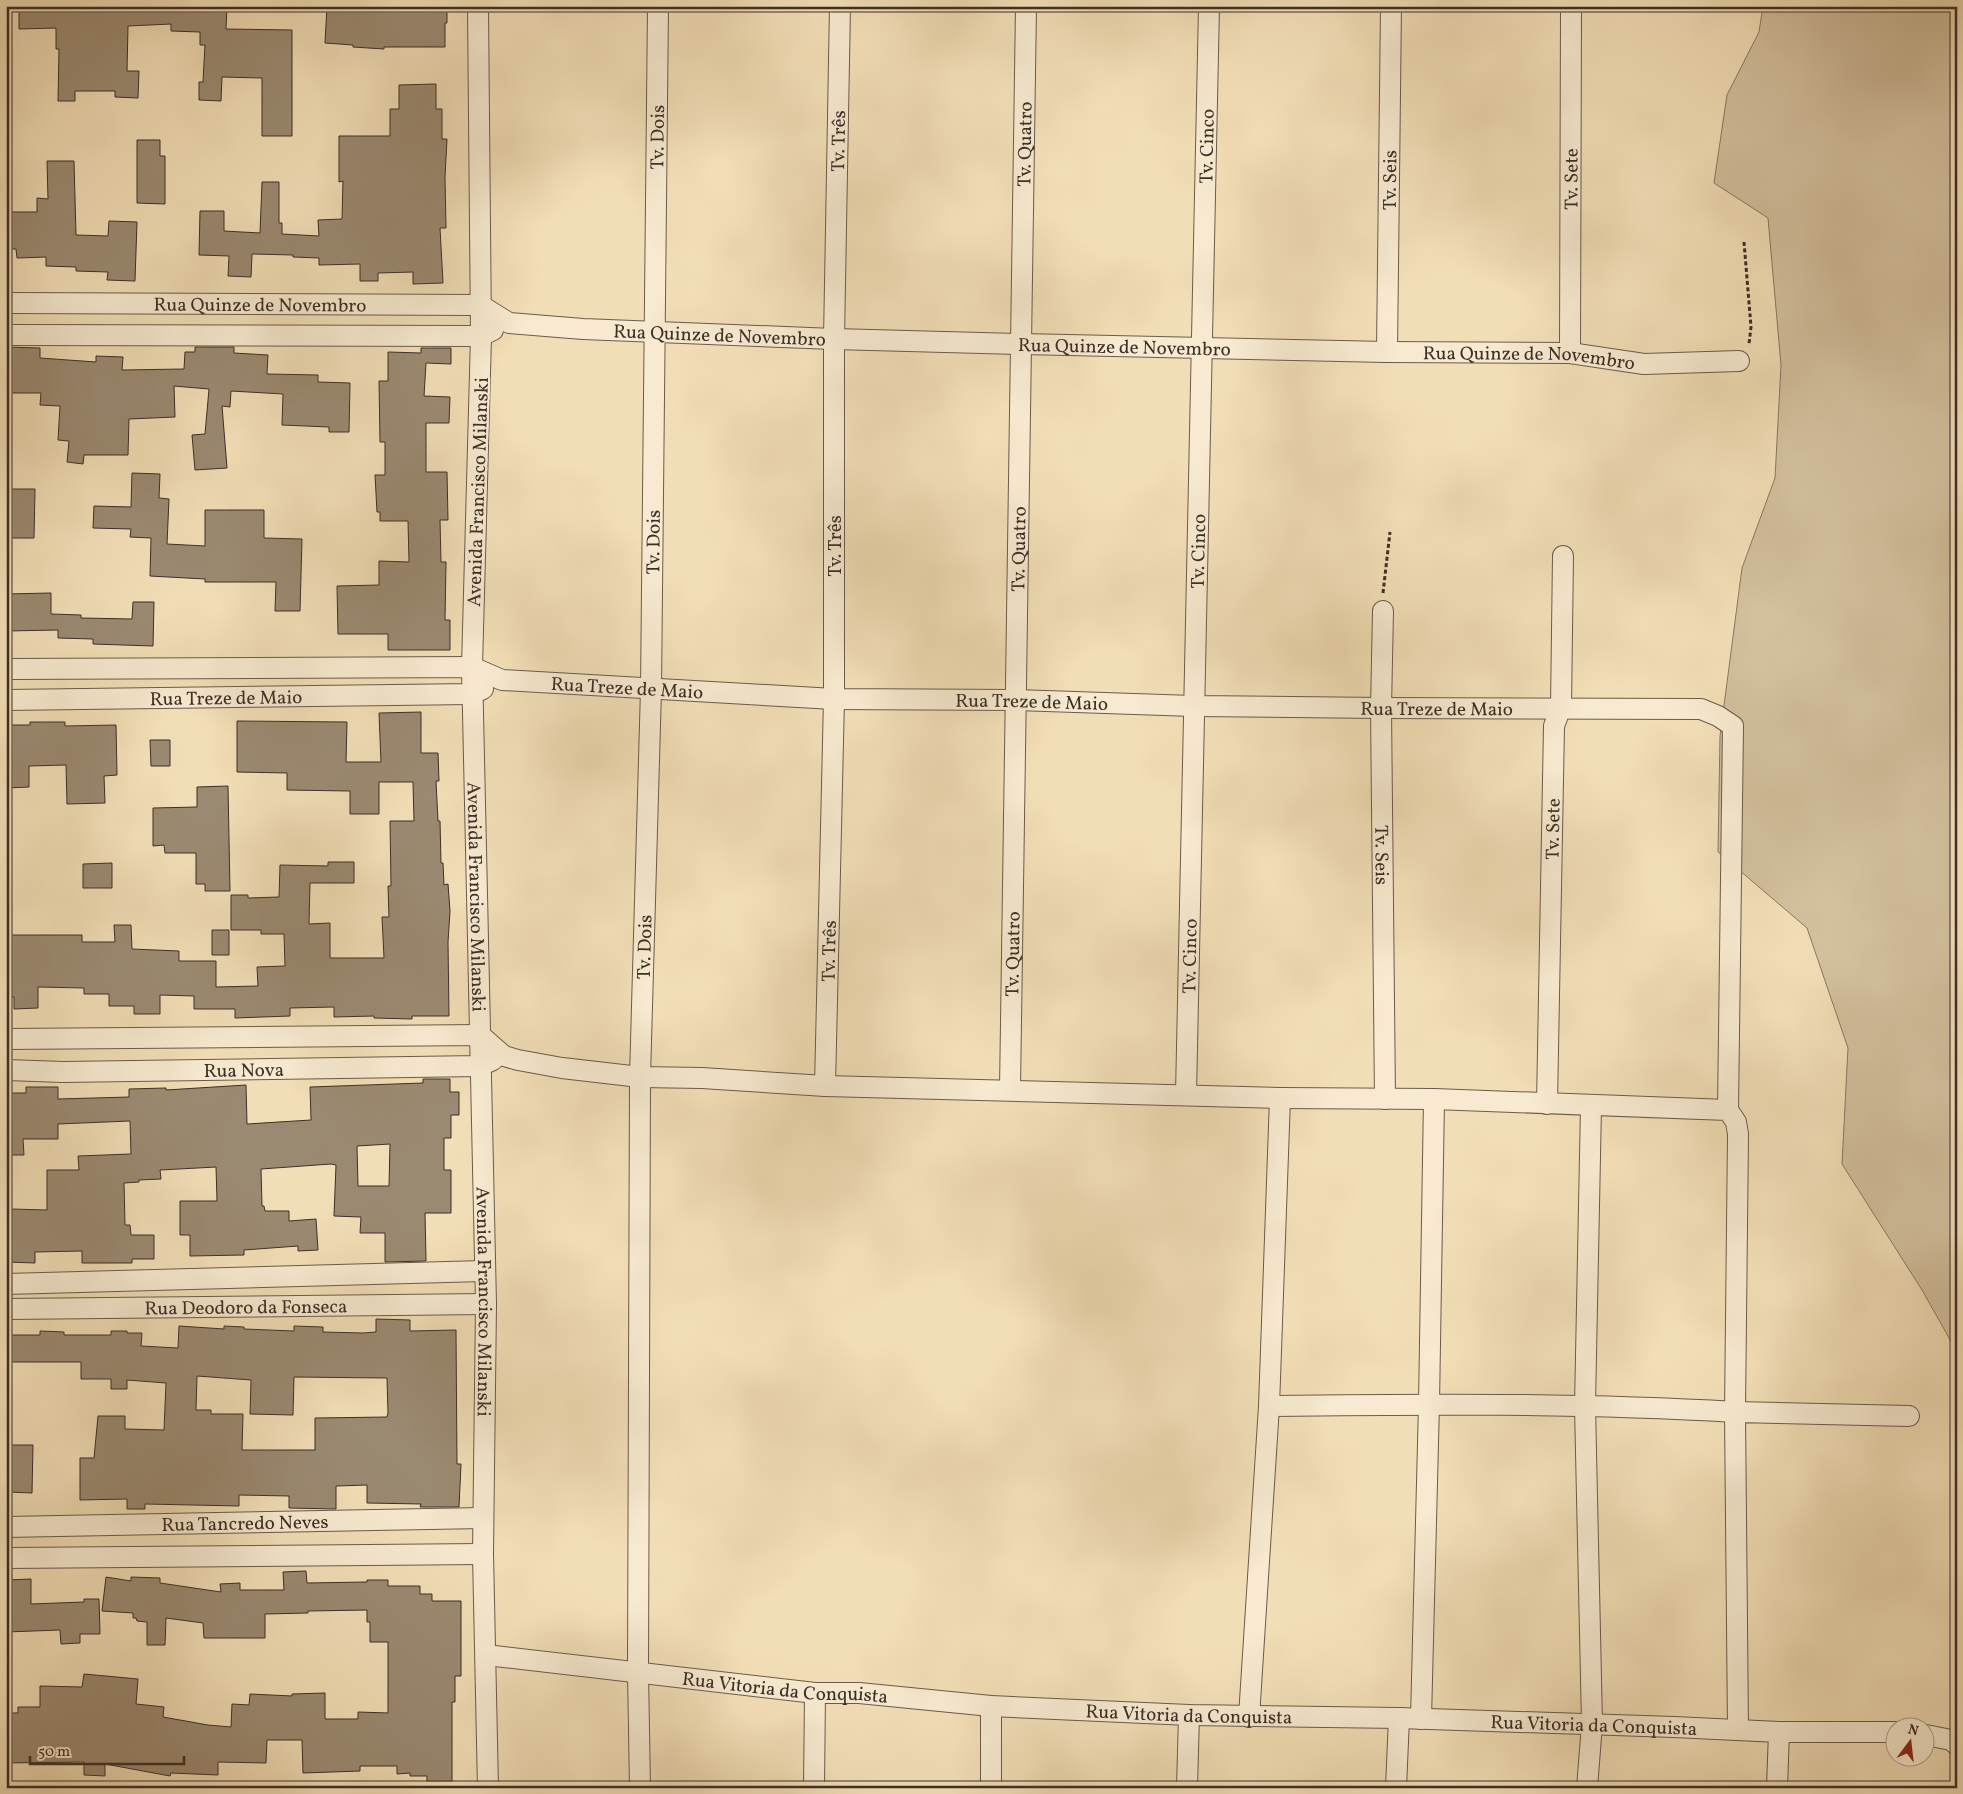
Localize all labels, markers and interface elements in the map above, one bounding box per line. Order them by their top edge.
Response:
street label: Tv. Quatro [1012,101,1040,187]
street label: Tv. Dois [645,105,672,170]
street label: Tv. Cinco [1194,109,1222,184]
street label: Tv. Três [826,110,853,172]
street label: Tv. Sete [1559,148,1586,210]
street label: Tv. Seis [1378,150,1404,210]
street label: Rua Quinze de Novembro [154,293,366,320]
street label: Rua Quinze de Novembro [613,319,826,354]
street label: Rua Quinze de Novembro [1018,333,1231,364]
street label: Rua Quinze de Novembro [1423,341,1637,377]
street label: Avenida Francisco Milanski [462,376,496,607]
street label: Tv. Quatro [1006,506,1034,592]
street label: Tv. Dois [641,510,668,575]
street label: Tv. Cinco [1186,513,1213,589]
street label: Tv. Três [823,515,849,577]
street label: Rua Treze de Maio [550,672,704,706]
street label: Rua Treze de Maio [150,685,303,713]
street label: Rua Treze de Maio [955,689,1108,718]
street label: Rua Treze de Maio [1360,697,1513,723]
street label: Avenida Francisco Milanski [460,782,491,1012]
street label: Tv. Sete [1541,798,1568,860]
street label: Tv. Seis [1367,825,1394,885]
street label: Tv. Quatro [1000,911,1028,997]
street label: Tv. Dois [632,914,660,980]
street label: Tv. Cinco [1177,918,1205,994]
street label: Tv. Três [816,920,844,982]
street label: Rua Nova [204,1058,284,1085]
street label: Avenida Francisco Milanski [468,1186,497,1417]
street label: Rua Deodoro da Fonseca [144,1294,348,1323]
street label: Rua Tancredo Neves [161,1510,329,1539]
street label: Rua Vitoria da Conquista [681,1667,889,1711]
street label: Rua Vitoria da Conquista [1085,1699,1293,1731]
street label: Rua Vitoria da Conquista [1490,1710,1698,1743]
north arrow [1886,1716,1936,1766]
text: N [1906,1720,1920,1741]
scale bar [30,1734,184,1766]
text: 50 m [38,1742,70,1763]

